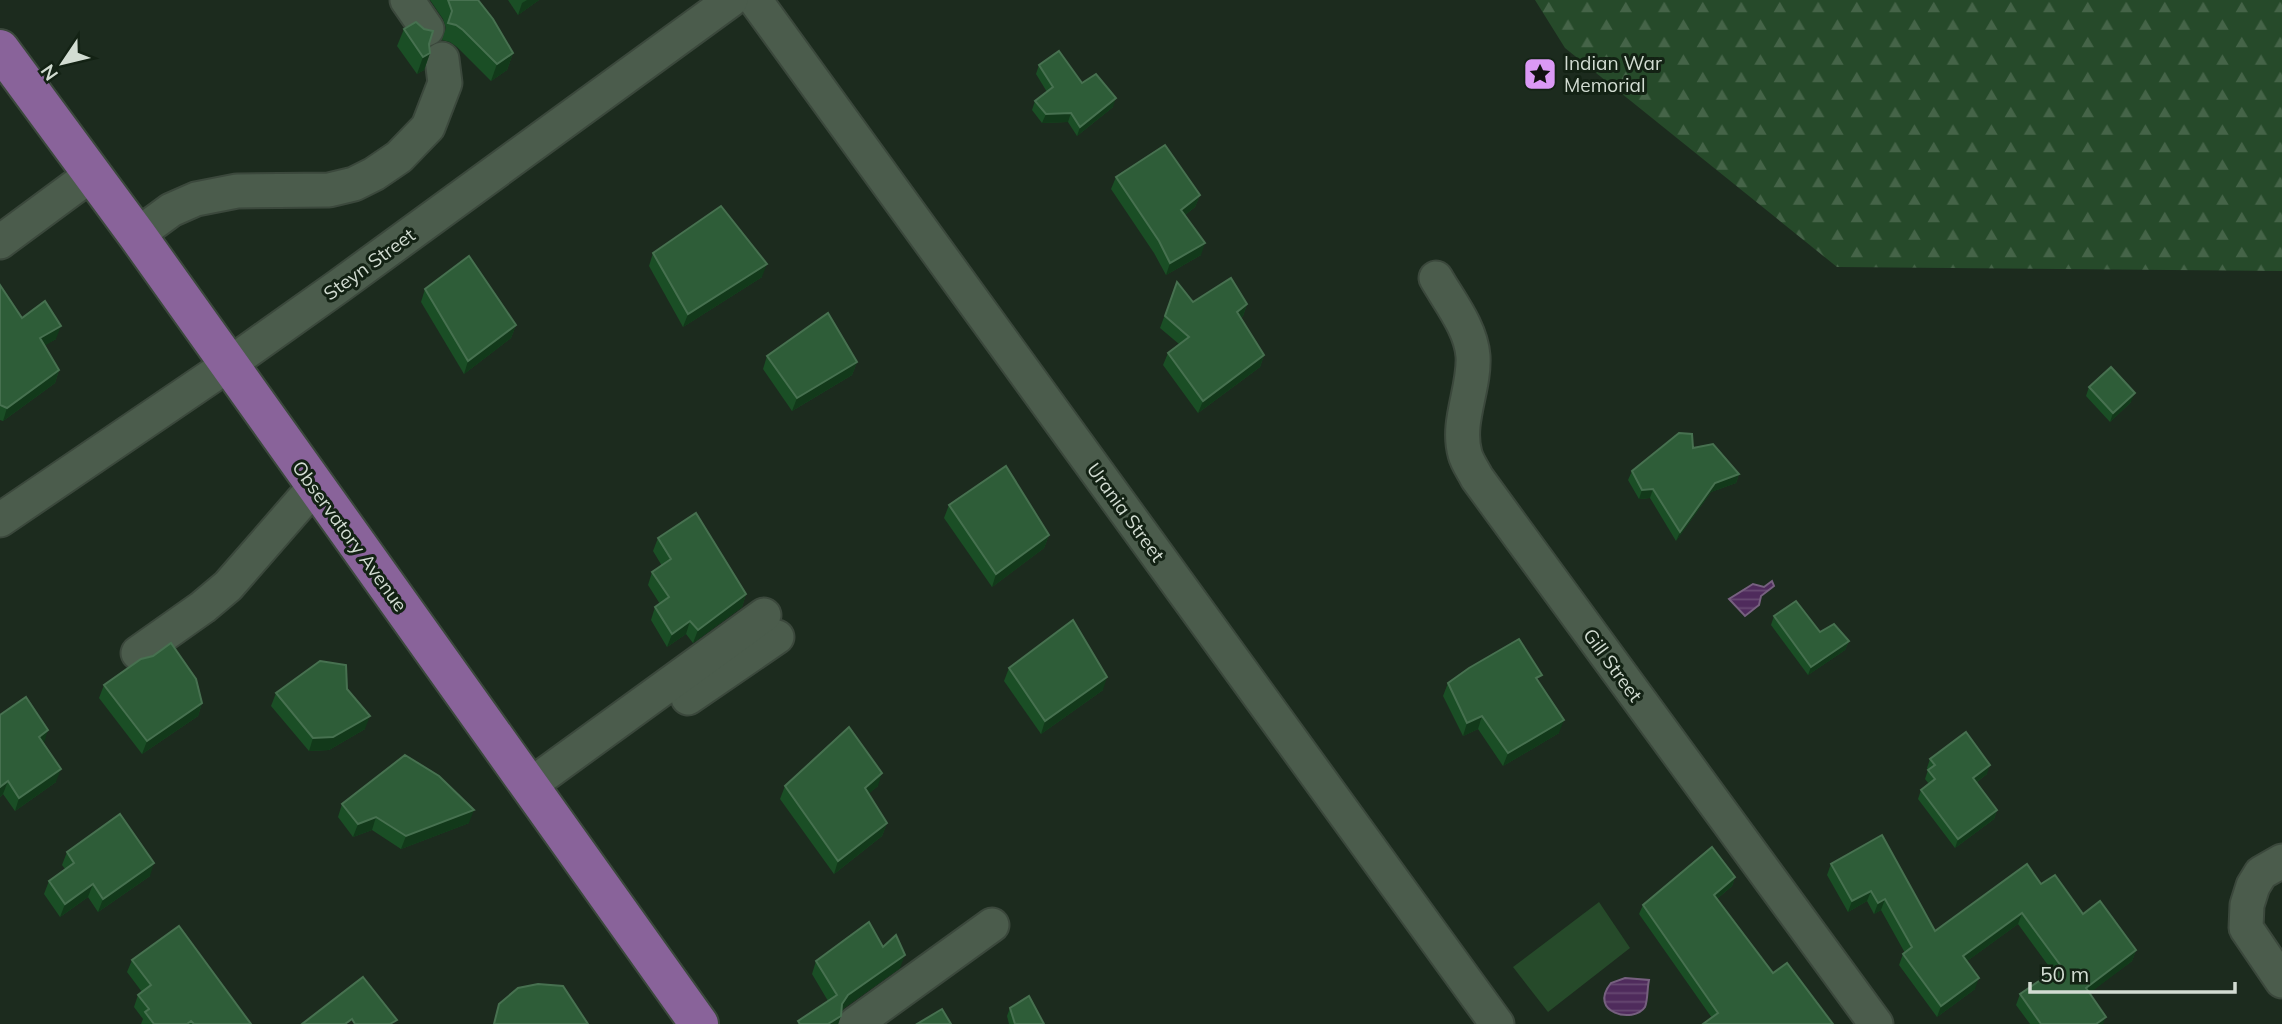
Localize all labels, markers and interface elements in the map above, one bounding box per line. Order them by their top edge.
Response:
north arrow [28,28,98,98]
place label: Indian War Memorial [1564,51,1662,97]
place icon: Indian War Memorial [1521,55,1559,93]
text: N [35,60,63,86]
street label: Steyn Street [319,223,420,305]
street label: Observatory Avenue [287,456,413,616]
street label: Urania Street [1082,458,1170,567]
street label: Gill Street [1578,624,1648,707]
scale bar [2030,950,2235,994]
text: 50 m [2040,961,2089,987]

